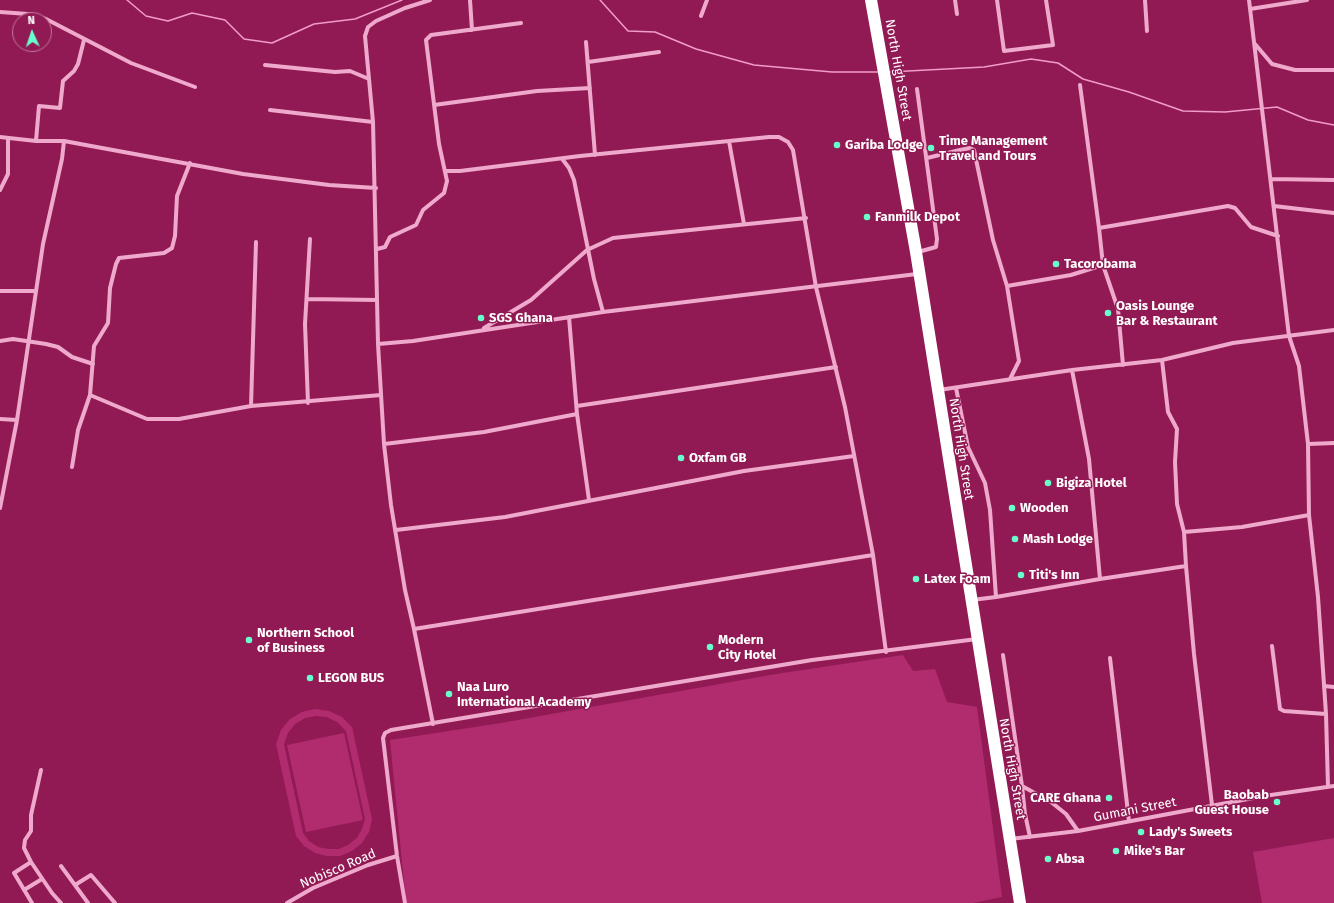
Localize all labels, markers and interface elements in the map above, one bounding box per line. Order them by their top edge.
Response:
north arrow [12,12,52,52]
text: N [27,14,35,27]
street label: North High Street [881,18,915,122]
place label: Time Management Travel and Tours [939,133,1047,164]
place label: Gariba Lodge [845,137,923,153]
marker: Gariba Lodge [832,140,842,150]
marker: Time Management Travel and Tours [926,143,936,153]
place label: Fanmilk Depot [875,209,960,225]
marker: Fanmilk Depot [862,212,872,222]
place label: Tacorobama [1064,256,1136,272]
marker: Tacorobama [1051,259,1061,269]
place label: Oasis Lounge Bar & Restaurant [1116,298,1218,329]
marker: Oasis Lounge Bar & Restaurant [1103,308,1113,318]
place label: SGS Ghana [489,310,553,326]
marker: SGS Ghana [476,313,486,323]
street label: North High Street [945,397,977,501]
place label: Oxfam GB [689,450,746,466]
marker: Oxfam GB [676,453,686,463]
place label: Bigiza Hotel [1056,475,1127,491]
marker: Bigiza Hotel [1043,478,1053,488]
place label: Wooden [1020,500,1069,516]
marker: Wooden [1007,503,1017,513]
place label: Mash Lodge [1023,531,1093,547]
marker: Mash Lodge [1010,534,1020,544]
place label: Titi's Inn [1029,567,1080,583]
marker: Titi's Inn [1016,570,1026,580]
place label: Latex Foam [924,571,991,587]
marker: Latex Foam [911,574,921,584]
place label: Northern School of Business [257,625,354,656]
place label: Modern City Hotel [718,632,776,663]
marker: Northern School of Business [244,635,254,645]
marker: Modern City Hotel [705,642,715,652]
place label: LEGON BUS [318,670,384,686]
marker: LEGON BUS [305,673,315,683]
place label: Naa Luro International Academy [457,679,591,710]
marker: Naa Luro International Academy [444,689,454,699]
street label: North High Street [995,717,1029,821]
place label: Baobab Guest House [1194,787,1269,818]
place label: CARE Ghana [1030,790,1101,806]
marker: CARE Ghana [1104,793,1114,803]
street label: Gumani Street [1092,794,1178,826]
marker: Baobab Guest House [1272,797,1282,807]
place label: Lady's Sweets [1149,824,1232,840]
marker: Lady's Sweets [1136,827,1146,837]
place label: Mike's Bar [1124,843,1185,859]
street label: Nobisco Road [298,846,378,892]
marker: Mike's Bar [1111,846,1121,856]
place label: Absa [1056,851,1085,867]
marker: Absa [1043,854,1053,864]

